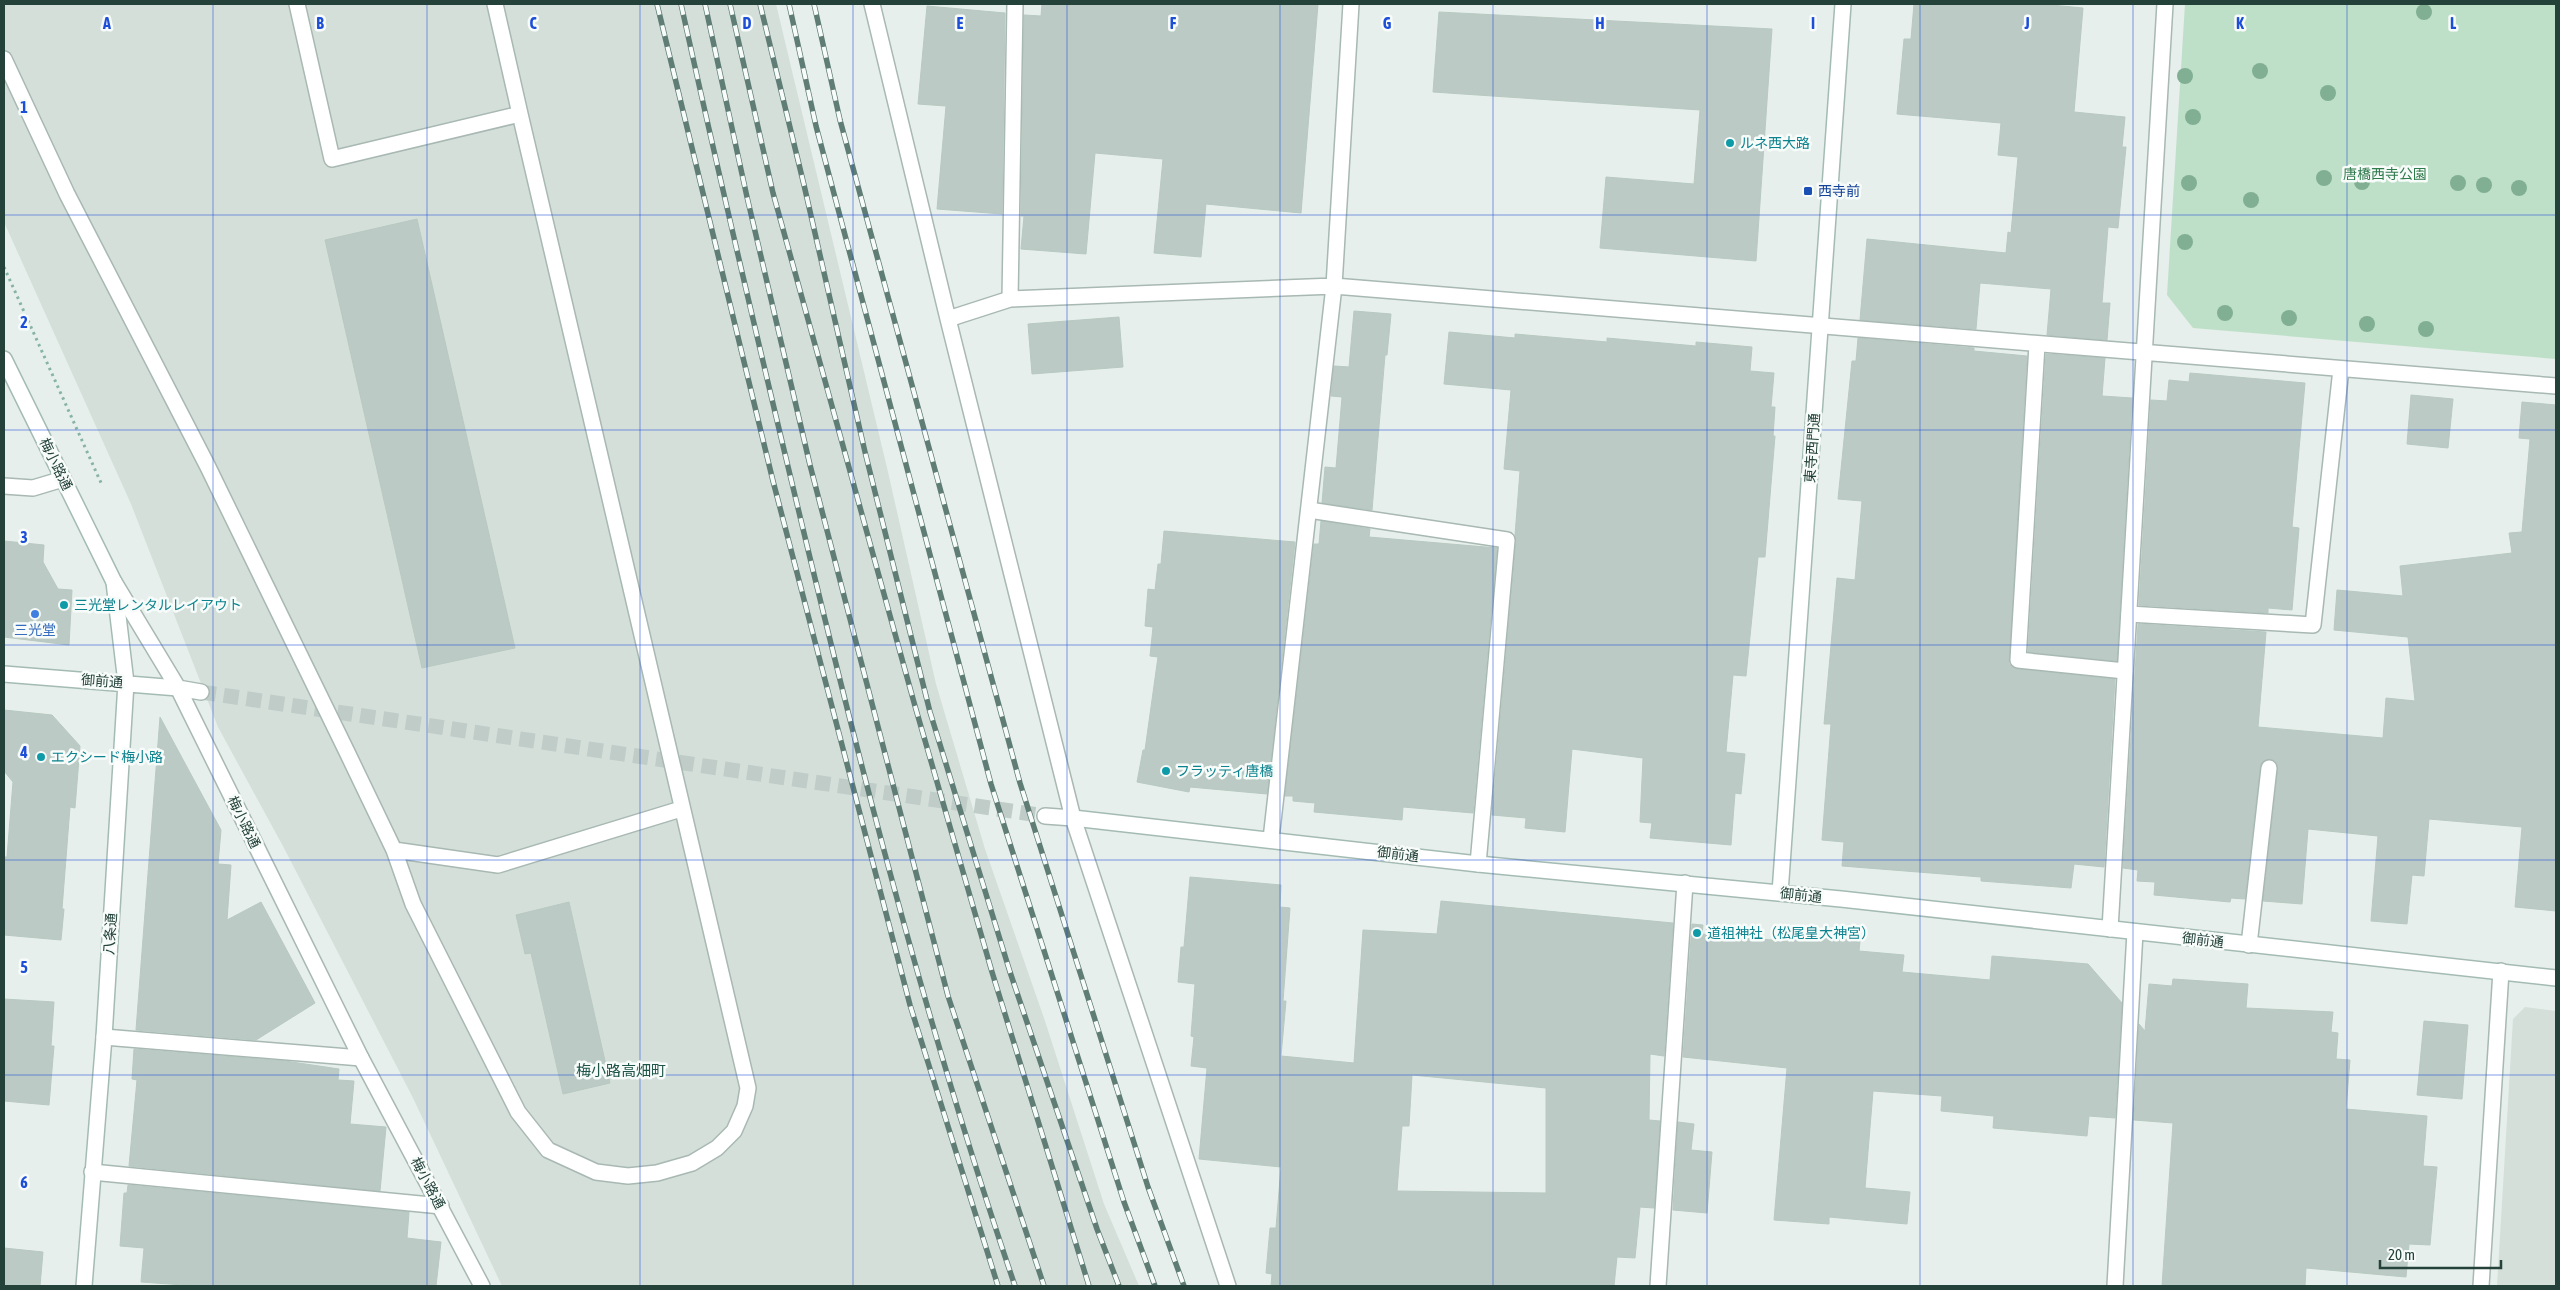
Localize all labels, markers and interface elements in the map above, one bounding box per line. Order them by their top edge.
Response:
text: A [102,14,111,32]
text: B [316,14,324,32]
text: C [529,14,537,32]
text: D [743,14,752,32]
text: E [957,14,964,32]
text: F [1170,14,1177,32]
text: G [1383,14,1392,32]
text: H [1595,14,1605,32]
text: I [1811,14,1815,32]
text: J [2023,14,2030,32]
text: K [2236,14,2244,32]
text: L [2450,14,2457,32]
text: 1 [20,98,28,116]
place label: ルネ西大路 [1740,135,1810,151]
marker: ルネ西大路 [1724,137,1736,149]
park label: 唐橋西寺公園 [2343,166,2427,182]
place label: 西寺前 [1818,183,1860,199]
marker: 西寺前 [1802,185,1814,197]
text: 2 [20,313,28,331]
street label: 東寺西門通 [1802,413,1822,483]
street label: 梅小路通 [37,435,75,493]
text: 3 [20,528,28,546]
place label: 三光堂レンタルレイアウト [74,597,242,613]
marker: 三光堂レンタルレイアウト [58,599,70,611]
marker: 三光堂 [29,608,41,620]
place label: 三光堂 [14,622,56,638]
street label: 御前通 [80,672,124,690]
text: 4 [19,743,28,761]
place label: エクシード梅小路 [51,749,163,765]
marker: エクシード梅小路 [35,751,47,763]
place label: フラッティ唐橋 [1176,763,1273,779]
marker: フラッティ唐橋 [1160,765,1172,777]
street label: 梅小路通 [225,793,263,851]
street label: 御前通 [1376,844,1420,864]
street label: 御前通 [1779,885,1823,905]
street label: 八条通 [101,912,119,956]
place label: 道祖神社（松尾皇大神宮） [1707,925,1875,941]
marker: 道祖神社（松尾皇大神宮） [1691,927,1703,939]
street label: 御前通 [2181,930,2225,950]
text: 5 [20,958,28,976]
district label: 梅小路高畑町 [576,1062,666,1079]
street label: 梅小路通 [408,1155,448,1211]
text: 6 [20,1173,28,1191]
scale bar [2380,1238,2501,1270]
text: 20 m [2388,1246,2415,1263]

